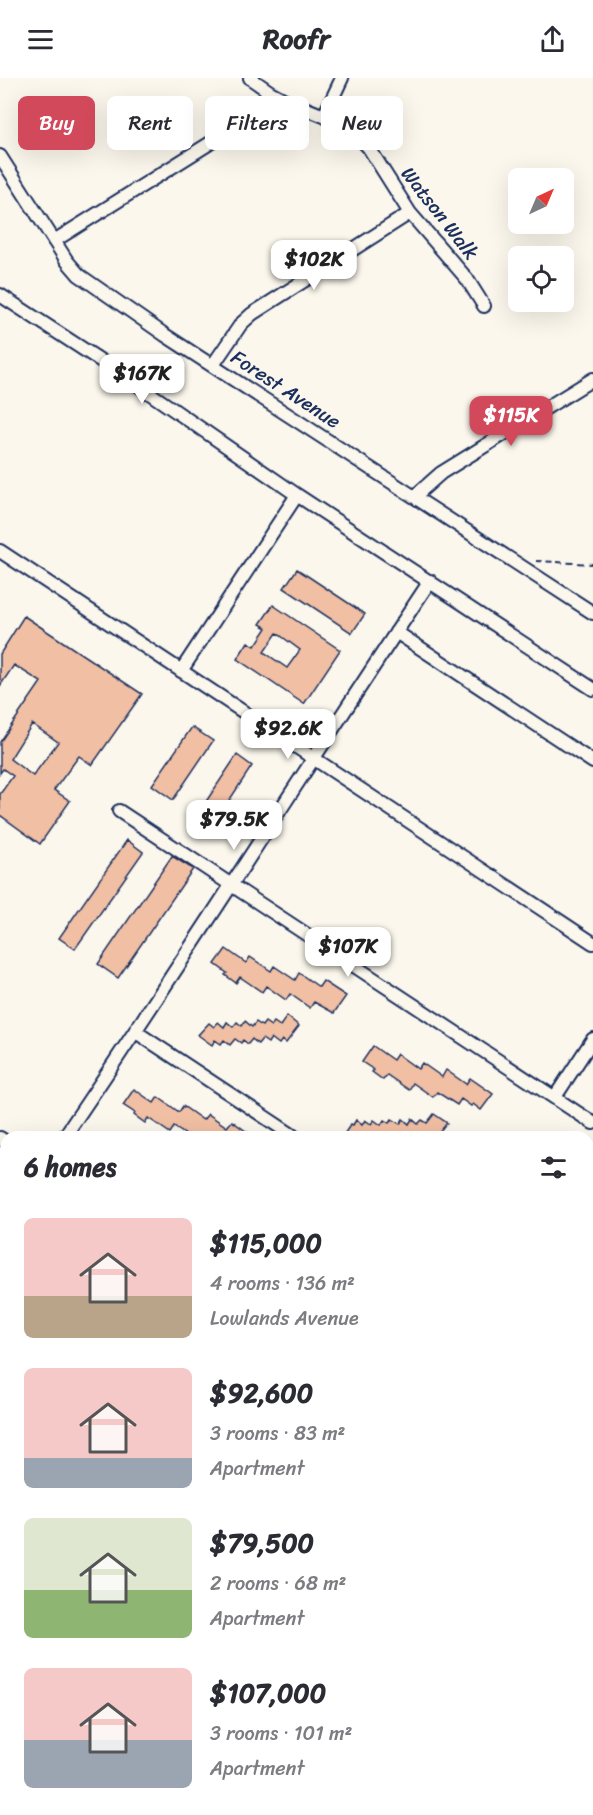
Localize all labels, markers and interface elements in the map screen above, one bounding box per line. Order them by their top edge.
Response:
text: Roofr [263,15,330,63]
icon: menu [24,23,57,56]
icon: share [536,23,569,56]
chip: Buy [18,96,95,150]
chip: Rent [107,96,193,150]
chip: Filters [205,96,309,150]
chip: New [321,96,403,150]
street label: Watson Walk [392,159,488,268]
north arrow [508,168,574,234]
map controls [508,168,574,312]
pin: $102K [272,240,356,291]
text: $102K [285,242,343,277]
button: locate [508,246,574,312]
street label: Forest Avenue [223,340,348,438]
pin: $167K [100,354,184,405]
text: $167K [114,356,170,391]
pin: $115K [469,396,553,447]
text: $115K [484,398,539,433]
pin: $92.6K [239,709,337,760]
text: $92.6K [255,711,321,746]
pin: $79.5K [185,800,283,851]
text: $79.5K [200,802,268,837]
pin: $107K [306,927,390,978]
text: $107K [319,929,377,964]
text: 6 homes [24,1144,116,1190]
icon: filters [537,1151,570,1184]
text: $115,000 [210,1220,322,1266]
icon: home [72,1242,144,1314]
text: 4 rooms · 136 m² [210,1266,355,1301]
text: Lowlands Avenue [210,1301,359,1336]
text: $92,600 [210,1370,313,1416]
icon: home [72,1392,144,1464]
text: 3 rooms · 83 m² [210,1416,345,1451]
text: Apartment [210,1451,304,1486]
text: $79,500 [210,1520,314,1566]
icon: home [72,1542,144,1614]
text: 2 rooms · 68 m² [210,1566,346,1601]
text: Apartment [210,1601,304,1636]
text: $107,000 [210,1670,326,1716]
icon: home [72,1692,144,1764]
text: 3 rooms · 101 m² [210,1716,352,1751]
text: Apartment [210,1751,304,1786]

